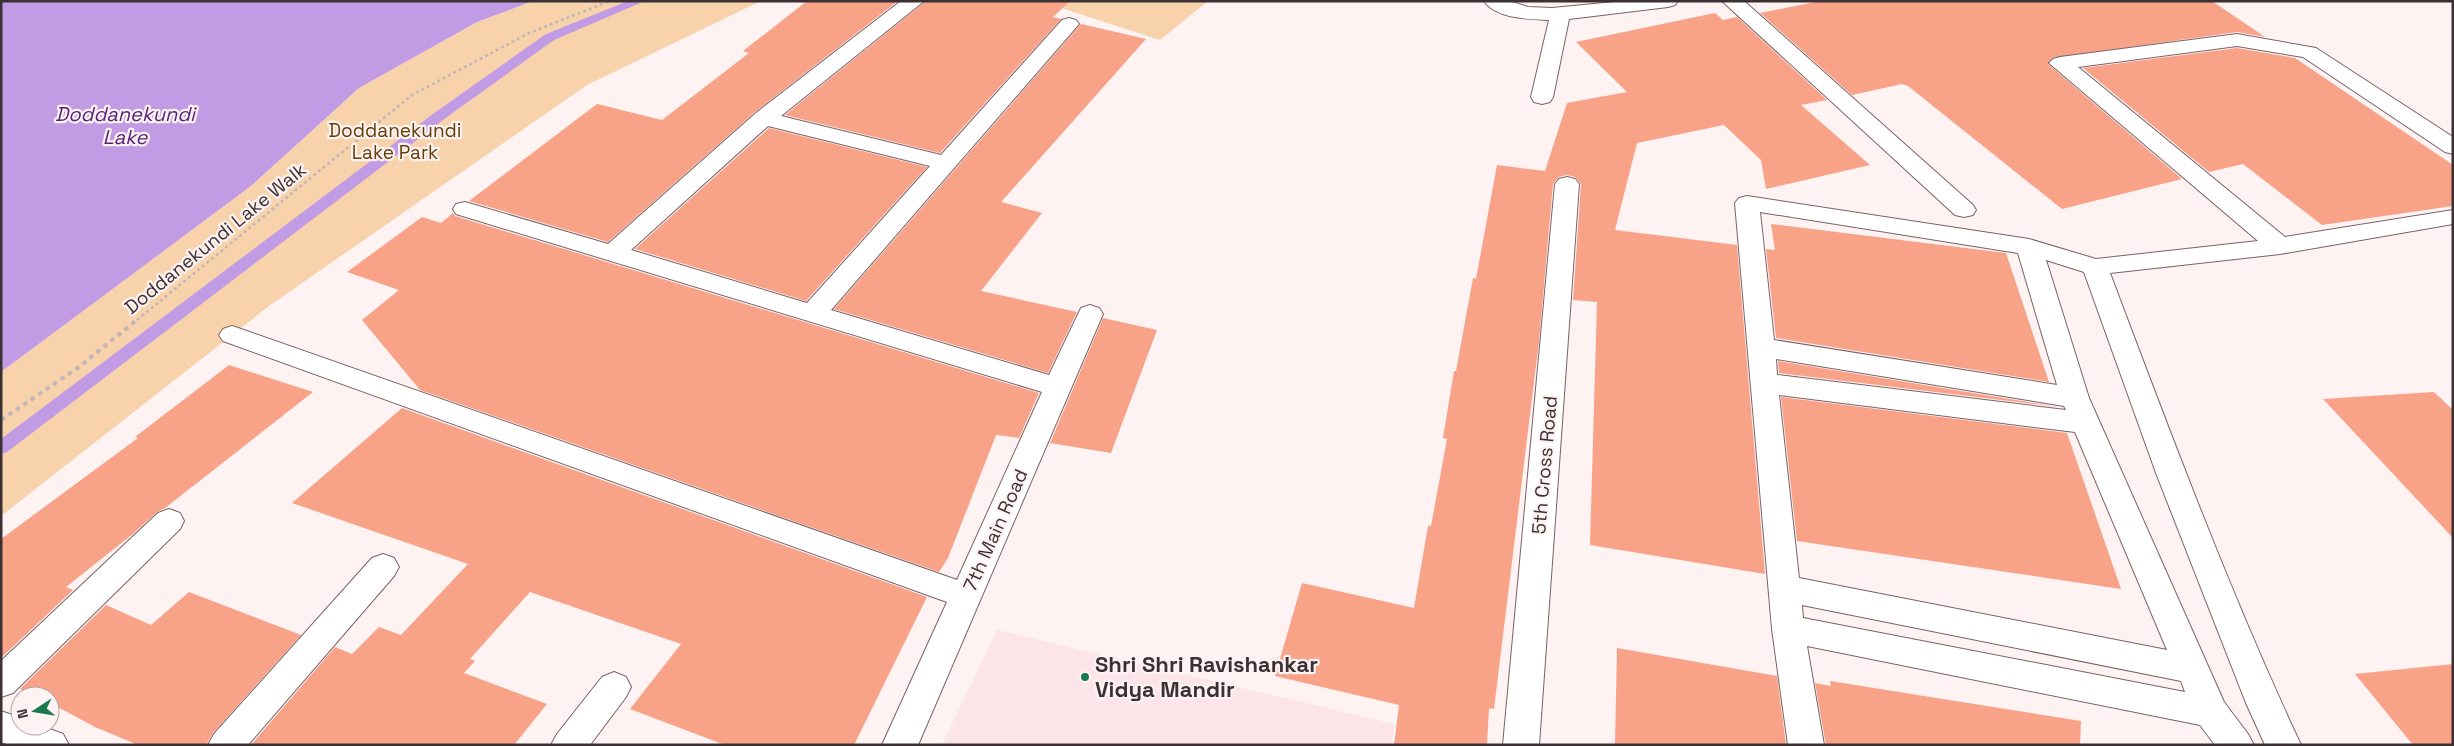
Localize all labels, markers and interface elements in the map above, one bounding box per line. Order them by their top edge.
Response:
water label: Doddanekundi Lake [55,101,197,150]
park label: Doddanekundi Lake Park [328,118,462,165]
street label: Doddanekundi Lake Walk [119,157,311,320]
street label: 5th Cross Road [1526,395,1563,535]
street label: 7th Main Road [957,465,1034,595]
place label: Shri Shri Ravishankar Vidya Mandir [1095,650,1318,703]
marker: Shri Shri Ravishankar Vidya Mandir [1079,671,1091,683]
north arrow [10,686,60,736]
text: N [13,707,32,720]

